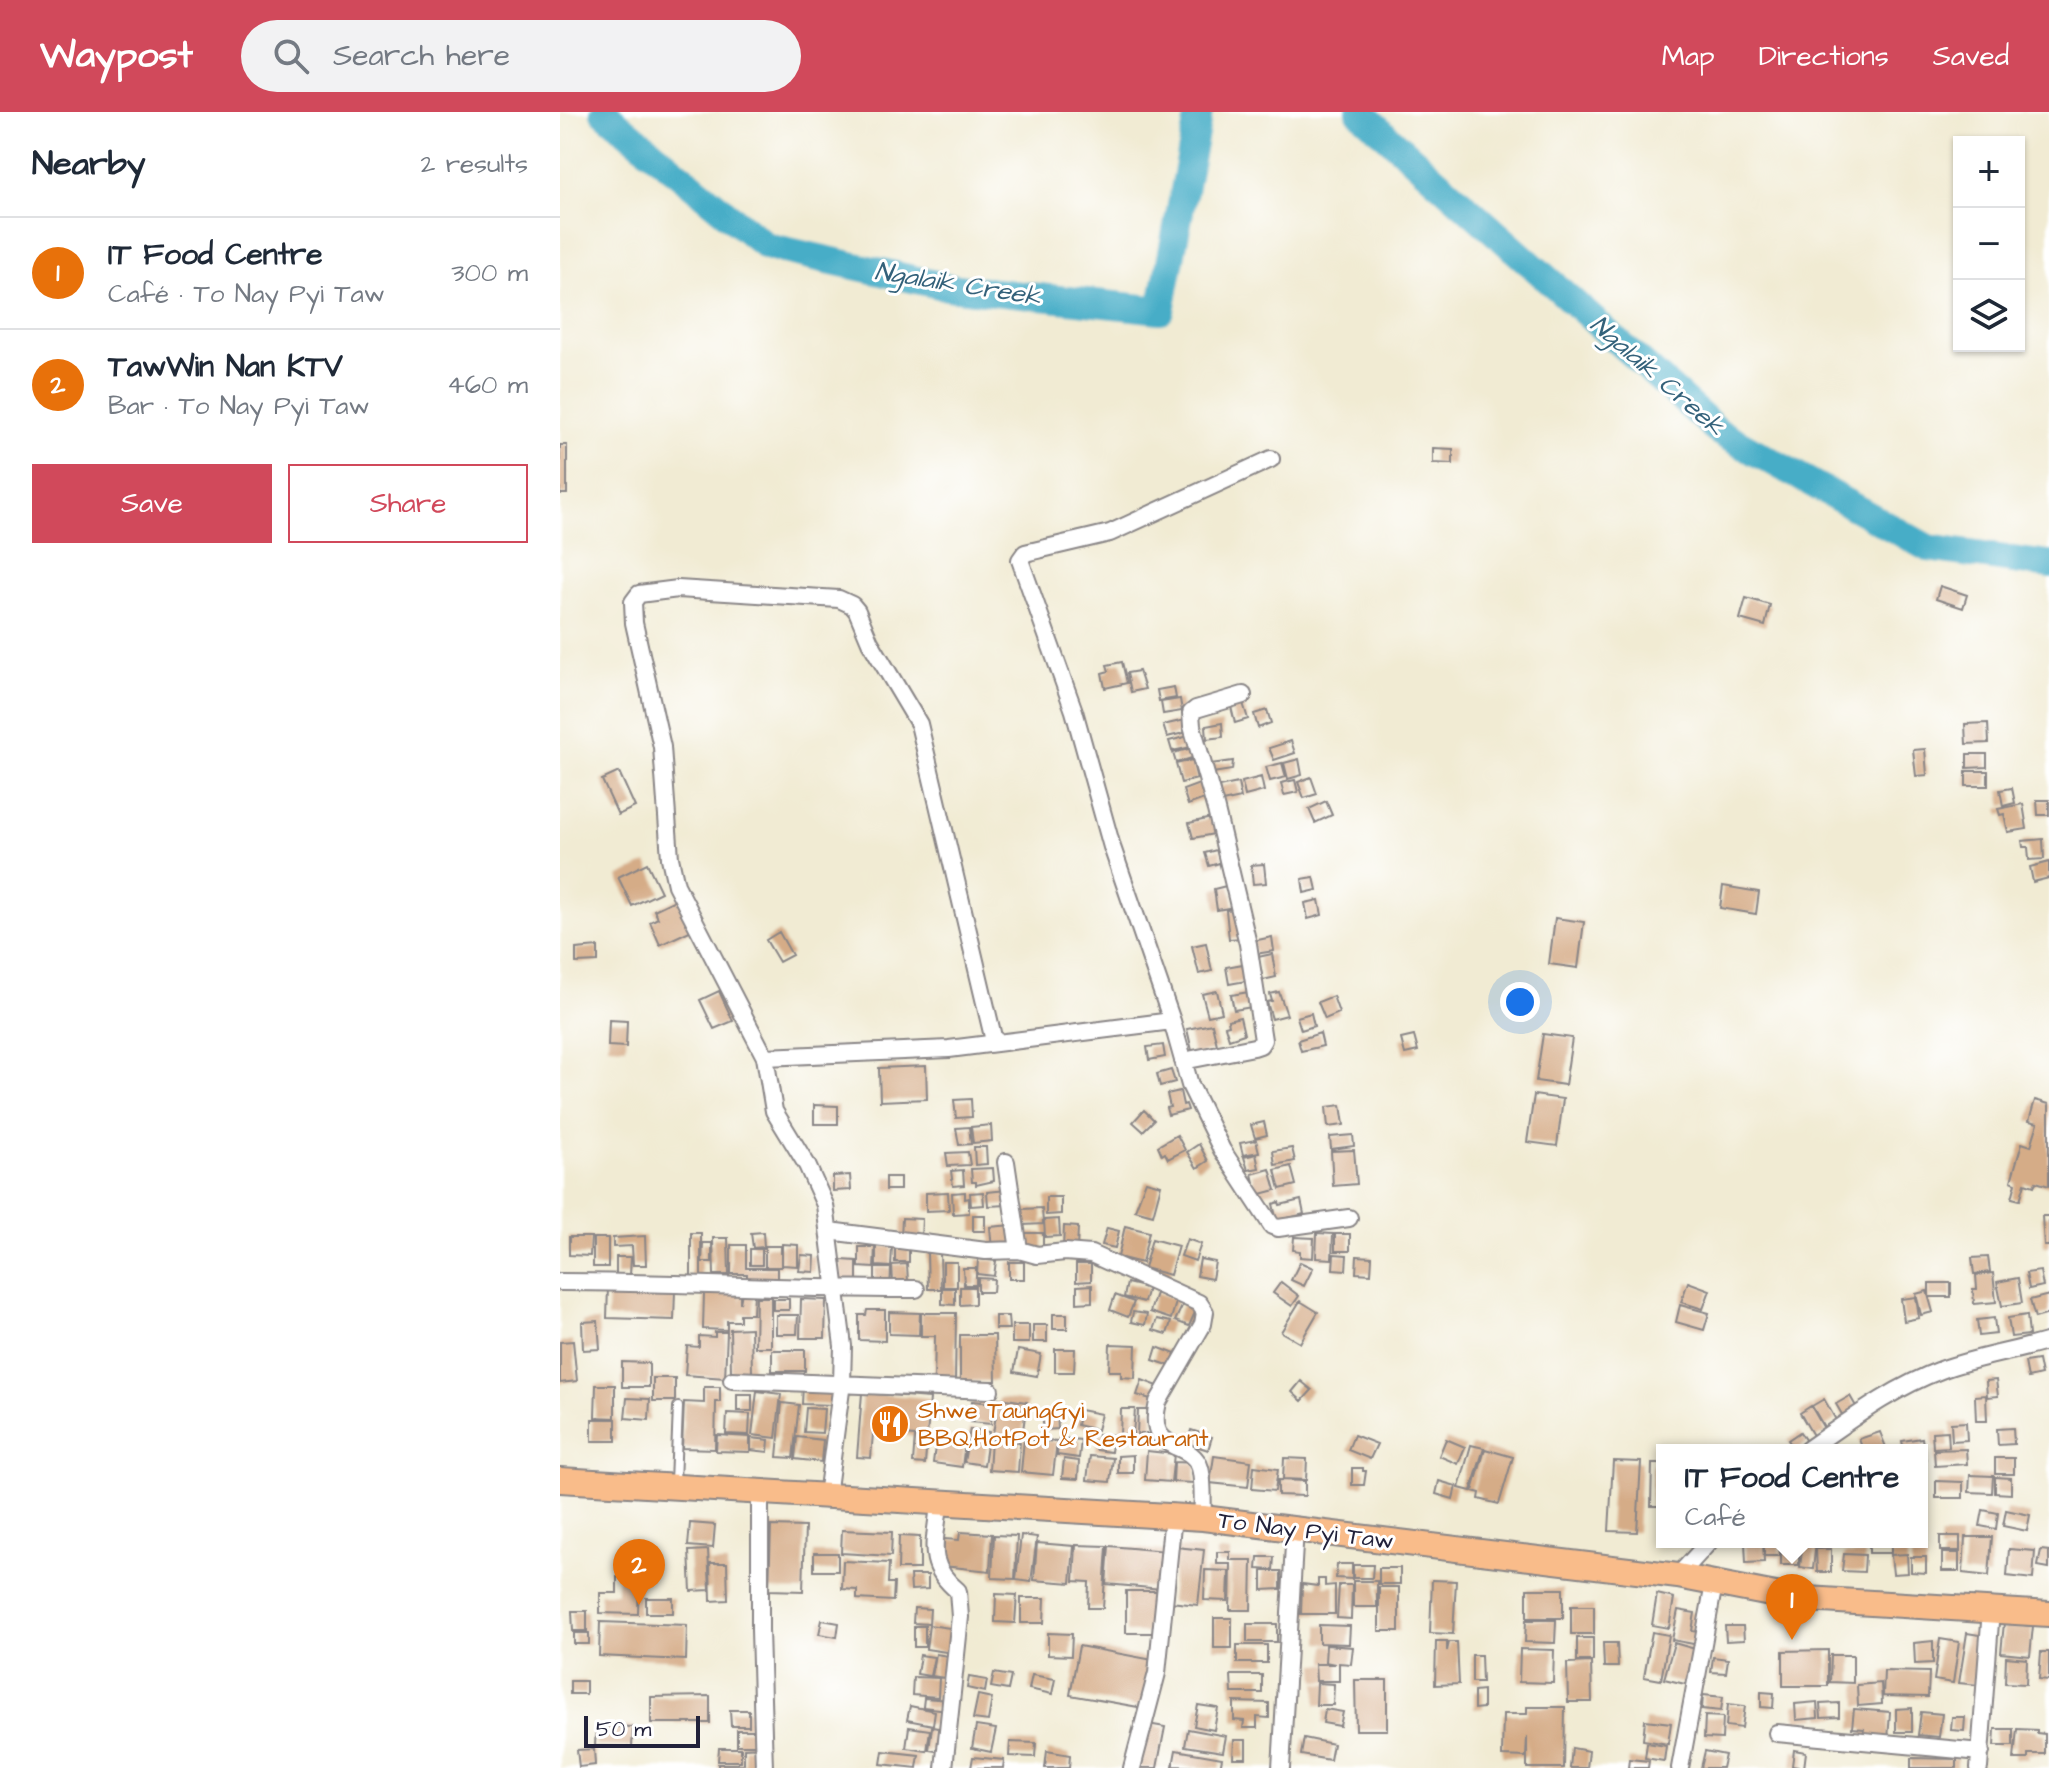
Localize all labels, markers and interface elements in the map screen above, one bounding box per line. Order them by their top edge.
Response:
search box [241,20,801,92]
text: Waypost [40,30,193,82]
icon: search [269,34,313,78]
text: Search here [333,35,510,77]
text: Map [1662,37,1715,76]
text: Directions [1759,37,1889,76]
text: Saved [1933,37,2009,76]
map controls [1953,136,2025,352]
button: + [1953,136,2025,208]
text: Nearby [32,140,146,188]
text: 2 results [420,146,528,182]
button: − [1953,208,2025,280]
text: IT Food Centre [108,234,323,276]
water label: Ngalaik Creek [872,253,1044,316]
text: 1 [56,255,60,291]
text: 300 m [451,255,528,291]
text: Café · To Nay Pyi Taw [108,276,385,312]
button: layers [1953,280,2025,352]
water label: Ngalaik Creek [1582,307,1733,446]
text: TawWin Nan KTV [108,346,343,388]
text: 2 [51,367,65,403]
text: 460 m [447,367,528,403]
text: Bar · To Nay Pyi Taw [108,388,370,424]
button: Save [32,464,272,543]
button: Share [288,464,528,543]
your location [1500,982,1540,1022]
place label: Shwe TaungGyi BBQ,HotPot & Restaurant [918,1394,1209,1456]
restaurant icon: Shwe TaungGyi BBQ,HotPot & Restaurant [869,1403,911,1445]
popup [1656,1444,1928,1548]
text: IT Food Centre [1685,1457,1899,1499]
text: Café [1685,1499,1746,1535]
street label: To Nay Pyi Taw [1216,1503,1395,1560]
pin: 2 [613,1539,665,1605]
pin: 1 [1766,1574,1818,1640]
scale bar [584,1712,700,1748]
text: 50 m [596,1714,651,1745]

